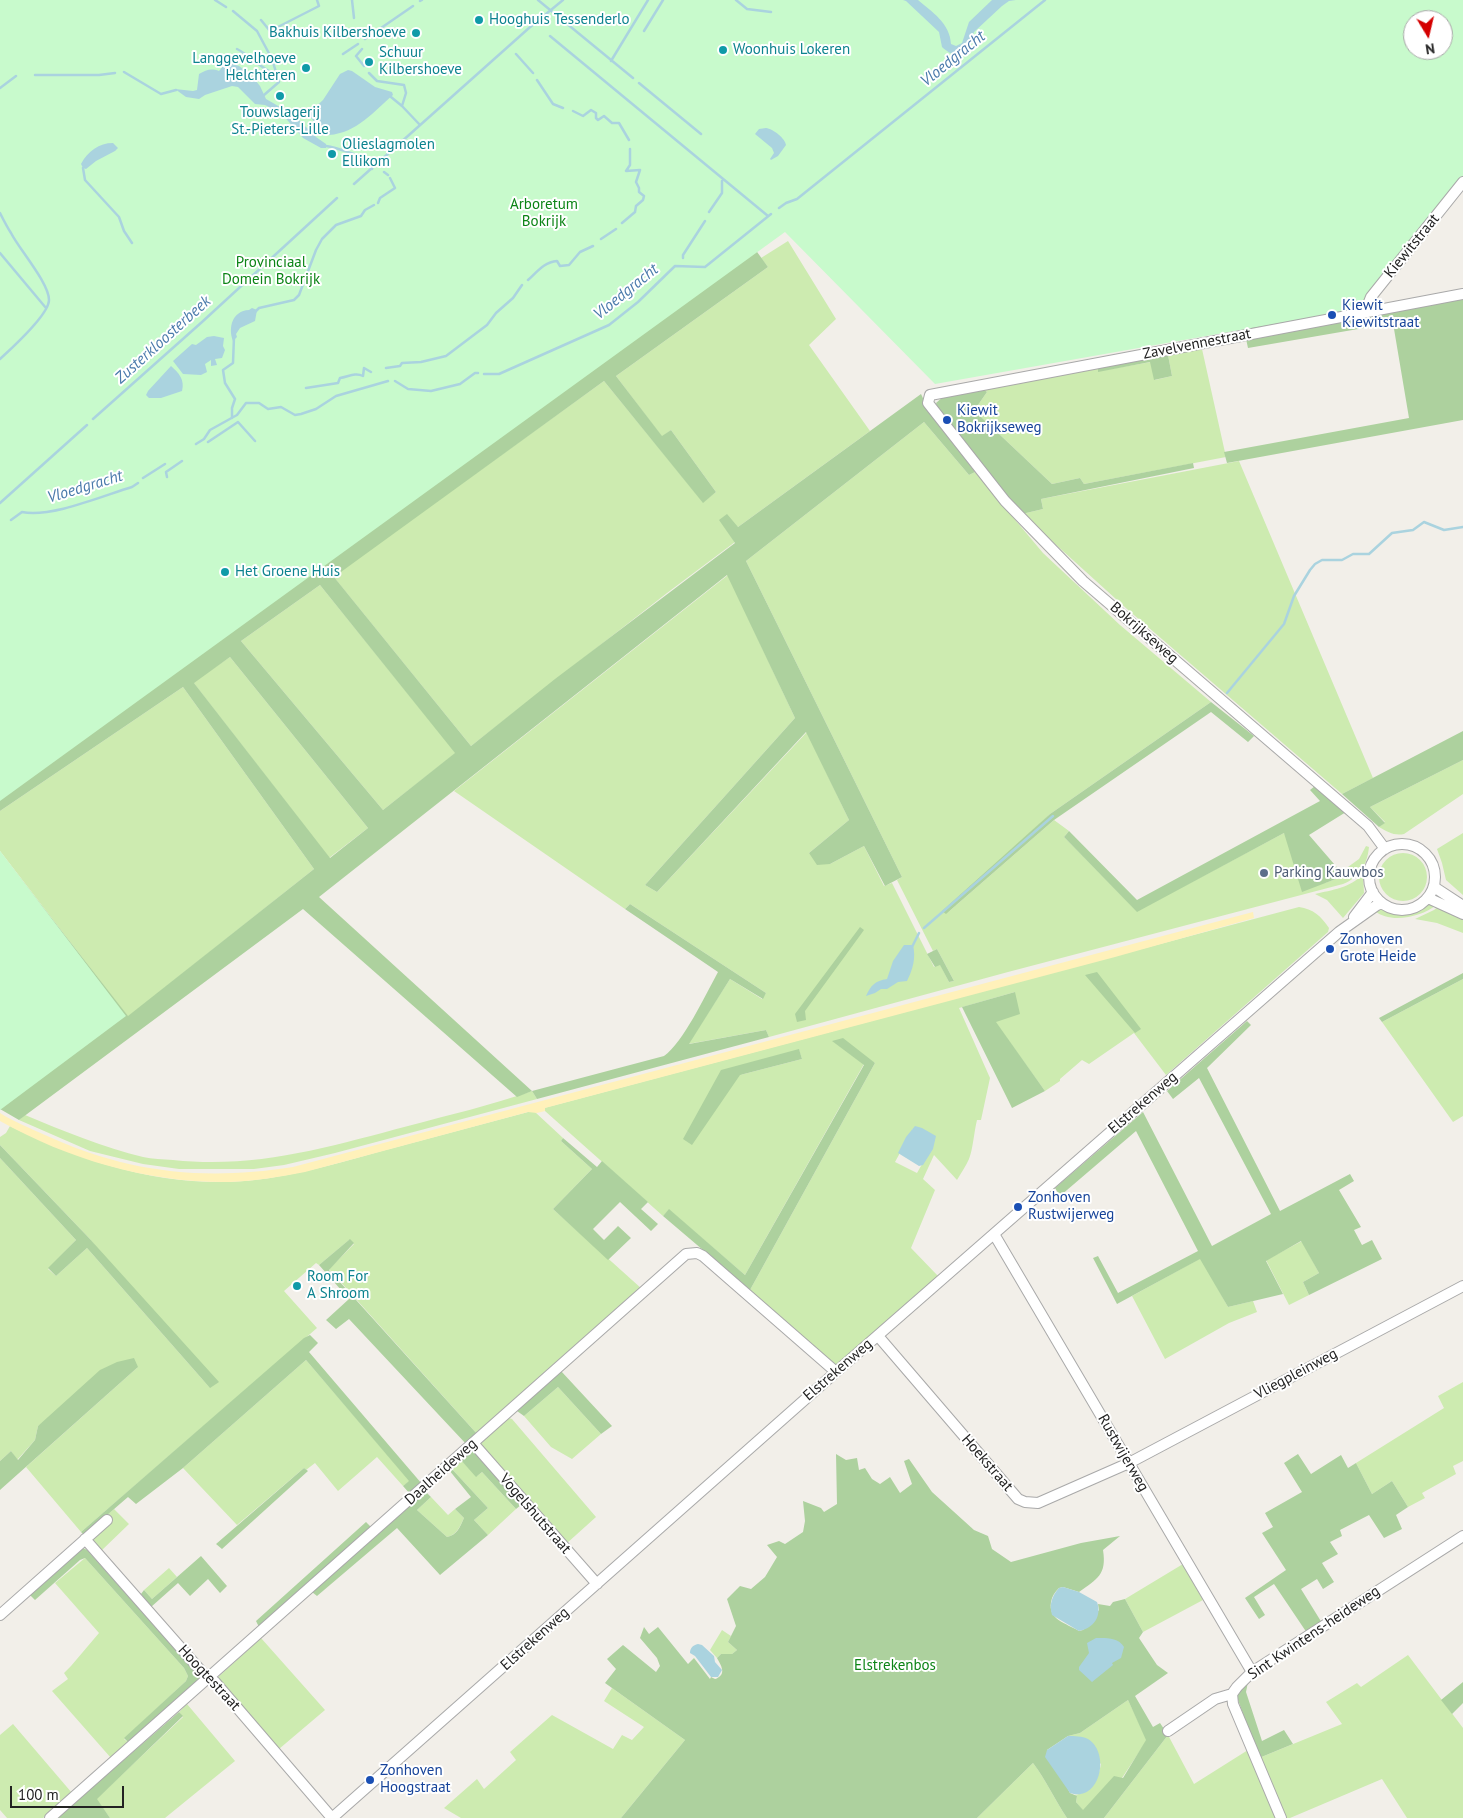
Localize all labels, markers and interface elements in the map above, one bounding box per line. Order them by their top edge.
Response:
north arrow [1403,10,1453,60]
place label: Hooghuis Tessenderlo [489,11,630,29]
marker: Hooghuis Tessenderlo [473,14,485,26]
place label: Bakhuis Kilbershoeve [269,24,406,42]
marker: Bakhuis Kilbershoeve [410,27,422,39]
water label: Vloedgracht [917,27,989,91]
text: N [1424,39,1436,58]
place label: Woonhuis Lokeren [733,41,850,59]
place label: Schuur Kilbershoeve [379,44,462,79]
marker: Woonhuis Lokeren [717,44,729,56]
place label: Langgevelhoeve Helchteren [192,50,296,85]
marker: Schuur Kilbershoeve [363,56,375,68]
marker: Langgevelhoeve Helchteren [300,62,312,74]
marker: Touwslagerij St.-Pieters-Lille [274,90,286,102]
place label: Touwslagerij St.-Pieters-Lille [231,104,329,139]
place label: Olieslagmolen Ellikom [342,136,435,171]
marker: Olieslagmolen Ellikom [326,148,338,160]
park label: Arboretum Bokrijk [510,196,578,231]
street label: Kiewitstraat [1381,210,1443,282]
park label: Provinciaal Domein Bokrijk [222,254,320,289]
water label: Vloedgracht [590,260,662,324]
water label: Zusterkloosterbeek [111,292,215,388]
place label: Kiewit Kiewitstraat [1342,297,1419,332]
marker: Kiewit Kiewitstraat [1326,309,1338,321]
street label: Zavelvennestraat [1142,325,1252,363]
place label: Kiewit Bokrijkseweg [957,402,1041,437]
marker: Kiewit Bokrijkseweg [941,414,953,426]
water label: Vloedgracht [45,466,125,508]
place label: Het Groene Huis [235,563,340,581]
marker: Het Groene Huis [219,566,231,578]
street label: Bokrijkseweg [1106,599,1182,667]
place label: Parking Kauwbos [1274,864,1384,882]
marker: Parking Kauwbos [1258,867,1270,879]
place label: Zonhoven Grote Heide [1340,931,1416,966]
marker: Zonhoven Grote Heide [1324,943,1336,955]
street label: Elstrekenweg [1105,1068,1181,1138]
place label: Zonhoven Rustwijerweg [1028,1189,1114,1224]
marker: Zonhoven Rustwijerweg [1012,1201,1024,1213]
place label: Room For A Shroom [307,1268,369,1303]
marker: Room For A Shroom [291,1280,303,1292]
street label: Elstrekenweg [800,1335,876,1405]
street label: Vliegpleinweg [1252,1345,1340,1403]
street label: Rustwijerweg [1094,1411,1152,1495]
street label: Hoekstraat [957,1431,1017,1495]
street label: Daalheideweg [401,1435,481,1509]
street label: Vogelshutstraat [495,1470,575,1558]
street label: Sint Kwintens-heideweg [1245,1582,1383,1684]
street label: Elstrekenweg [497,1604,573,1674]
street label: Hoogtestraat [174,1641,244,1715]
park label: Elstrekenbos [854,1657,936,1675]
place label: Zonhoven Hoogstraat [380,1762,451,1797]
marker: Zonhoven Hoogstraat [364,1774,376,1786]
scale bar [12,1776,126,1808]
text: 100 m [18,1785,59,1804]

